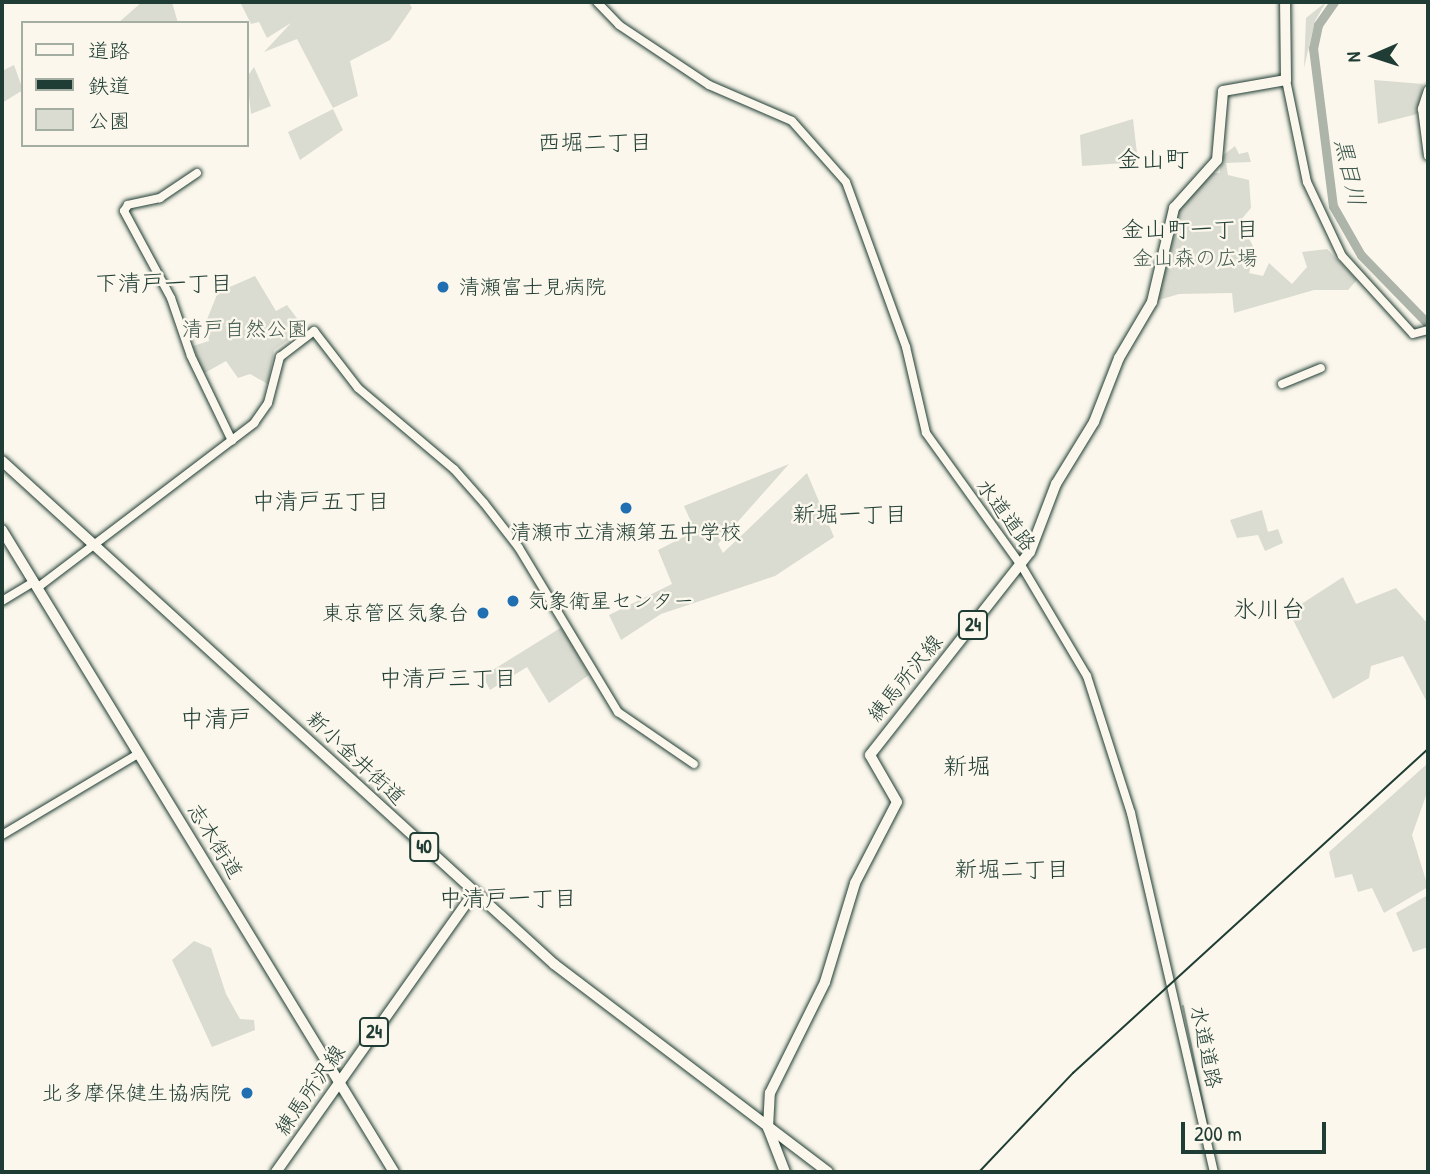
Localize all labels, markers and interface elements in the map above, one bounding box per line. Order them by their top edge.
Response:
legend [21,21,248,147]
north arrow [1339,21,1409,91]
text: 道路 [88,36,130,65]
text: N [1340,51,1366,63]
text: 鉄道 [88,71,130,100]
text: 公園 [88,106,130,135]
district label: 西堀二丁目 [538,128,652,156]
water label: 黒目川 [1329,135,1371,209]
district label: 金山町 [1117,145,1189,173]
district label: 金山町一丁目 [1121,215,1259,243]
park label: 金山森の広場 [1132,245,1258,271]
district label: 下清戸一丁目 [95,269,233,297]
place label: 清瀬富士見病院 [459,274,606,300]
marker: 清瀬富士見病院 [433,277,453,297]
park label: 清戸自然公園 [182,316,308,342]
street label: 水道道路 [971,474,1041,556]
district label: 中清戸五丁目 [252,487,390,515]
marker: 清瀬市立清瀬第五中学校 [618,500,634,516]
district label: 新堀一丁目 [793,500,907,528]
place label: 清瀬市立清瀬第五中学校 [511,519,741,545]
place label: 気象衛星センター [527,588,695,614]
marker: 気象衛星センター [505,593,521,609]
district label: 氷川台 [1233,595,1305,623]
place label: 東京管区気象台 [322,600,469,626]
marker: 東京管区気象台 [475,605,491,621]
road number: 24 [957,610,989,640]
street label: 練馬所沢線 [862,629,948,727]
district label: 中清戸三丁目 [379,664,517,692]
district label: 中清戸 [180,705,252,733]
street label: 新小金井街道 [301,706,411,810]
district label: 新堀 [943,752,991,780]
street label: 志木街道 [182,799,248,883]
road number: 40 [408,832,440,862]
district label: 新堀二丁目 [955,855,1069,883]
district label: 中清戸一丁目 [439,884,577,912]
street label: 水道道路 [1185,1003,1227,1091]
road number: 24 [358,1016,390,1048]
street label: 練馬所沢線 [270,1040,350,1140]
place label: 北多摩保健生協病院 [42,1080,231,1106]
marker: 北多摩保健生協病院 [237,1083,257,1103]
scale bar [1185,1108,1330,1152]
text: 200 m [1194,1119,1242,1148]

